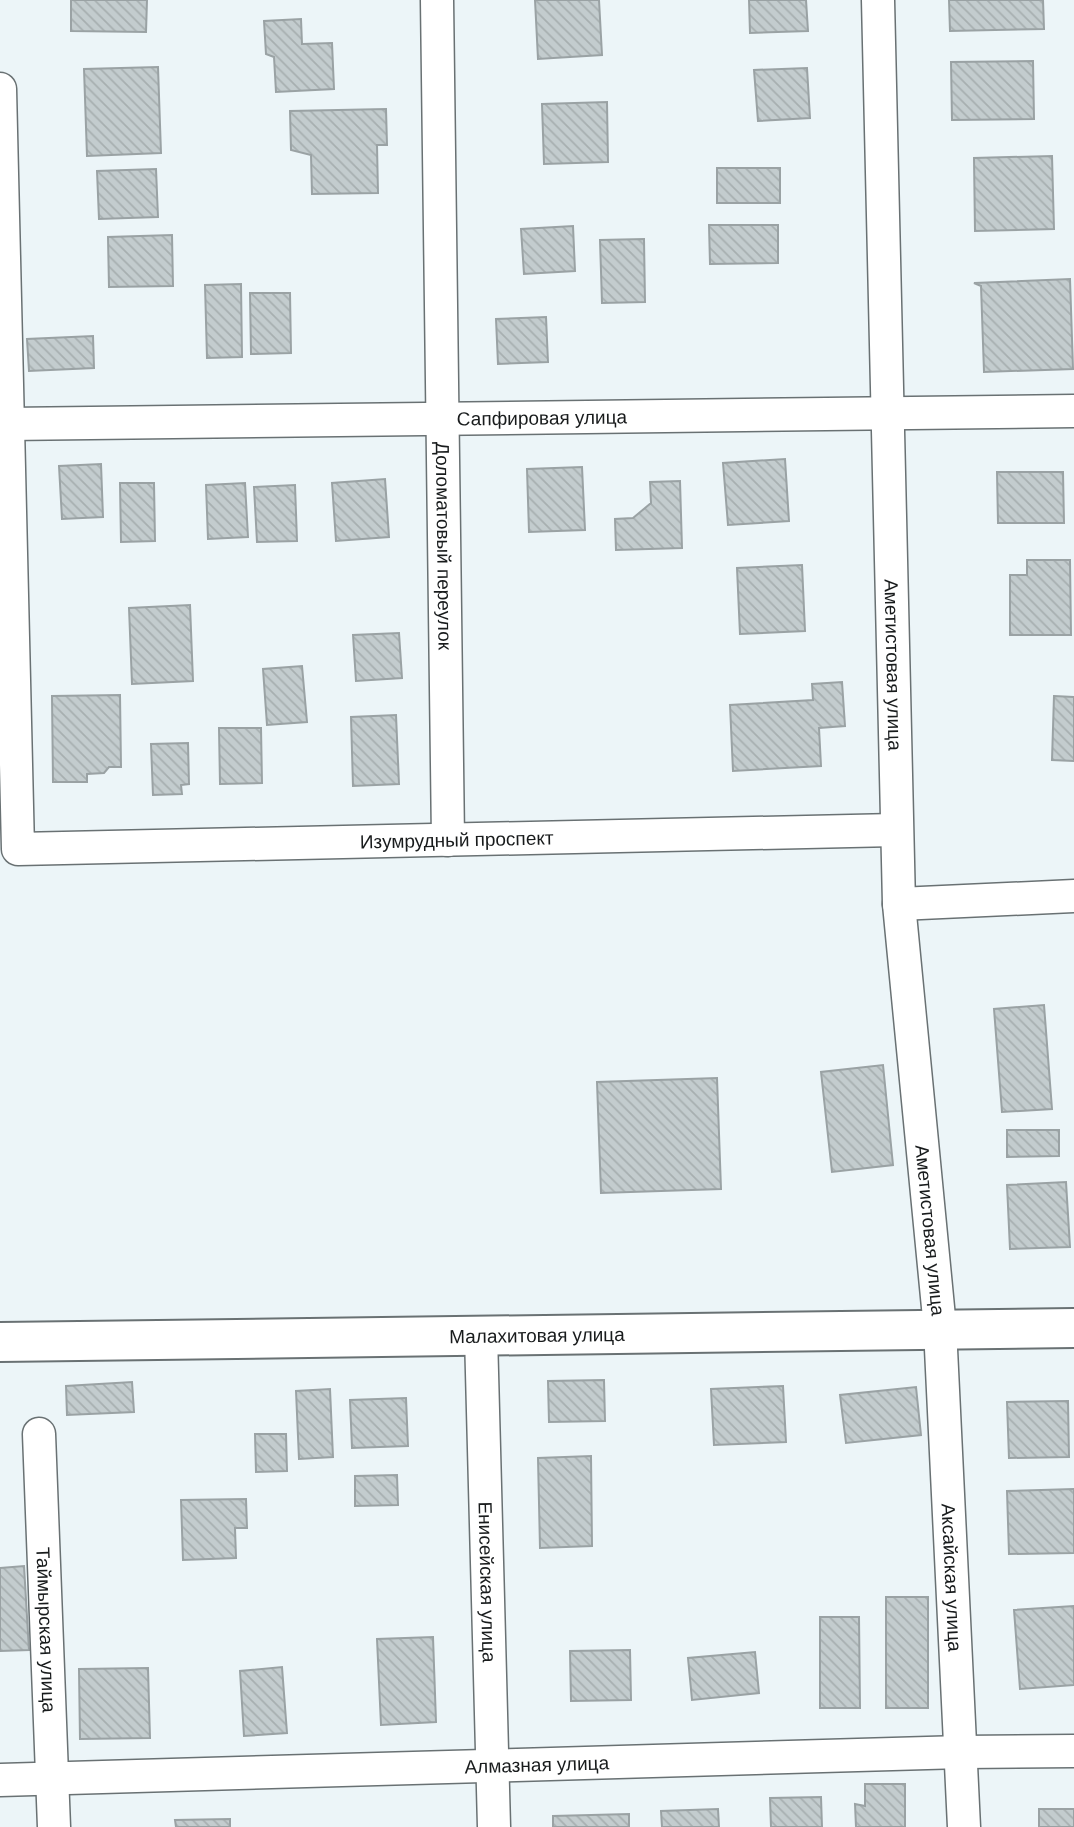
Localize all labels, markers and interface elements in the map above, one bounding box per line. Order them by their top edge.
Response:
street label: Сапфировая улица [457,404,628,432]
street label: Доломатовый переулок [430,442,458,651]
street label: Аметистовая улица [878,579,907,751]
street label: Изумрудный проспект [360,825,554,855]
street label: Аметистовая улица [909,1144,951,1317]
street label: Малахитовая улица [449,1322,625,1349]
street label: Енисейская улица [472,1501,502,1663]
street label: Аксайская улица [935,1503,968,1653]
street label: Таймырская улица [30,1547,62,1714]
street label: Алмазная улица [464,1750,610,1779]

